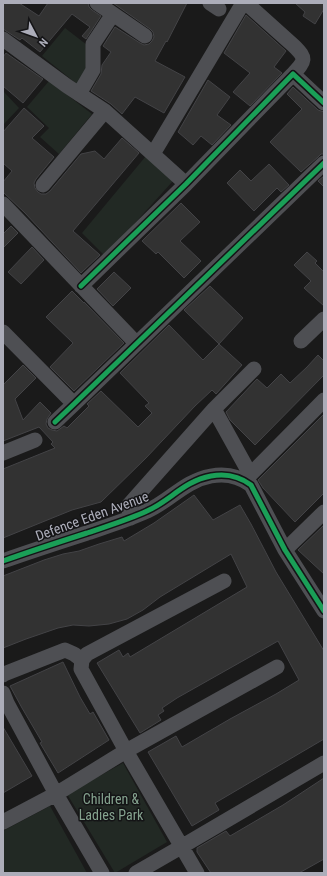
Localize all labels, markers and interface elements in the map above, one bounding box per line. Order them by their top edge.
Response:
north arrow [16,16,56,56]
text: N [36,35,50,49]
street label: Defence Eden Avenue [33,488,151,544]
park label: Children & Ladies Park [79,791,144,823]

